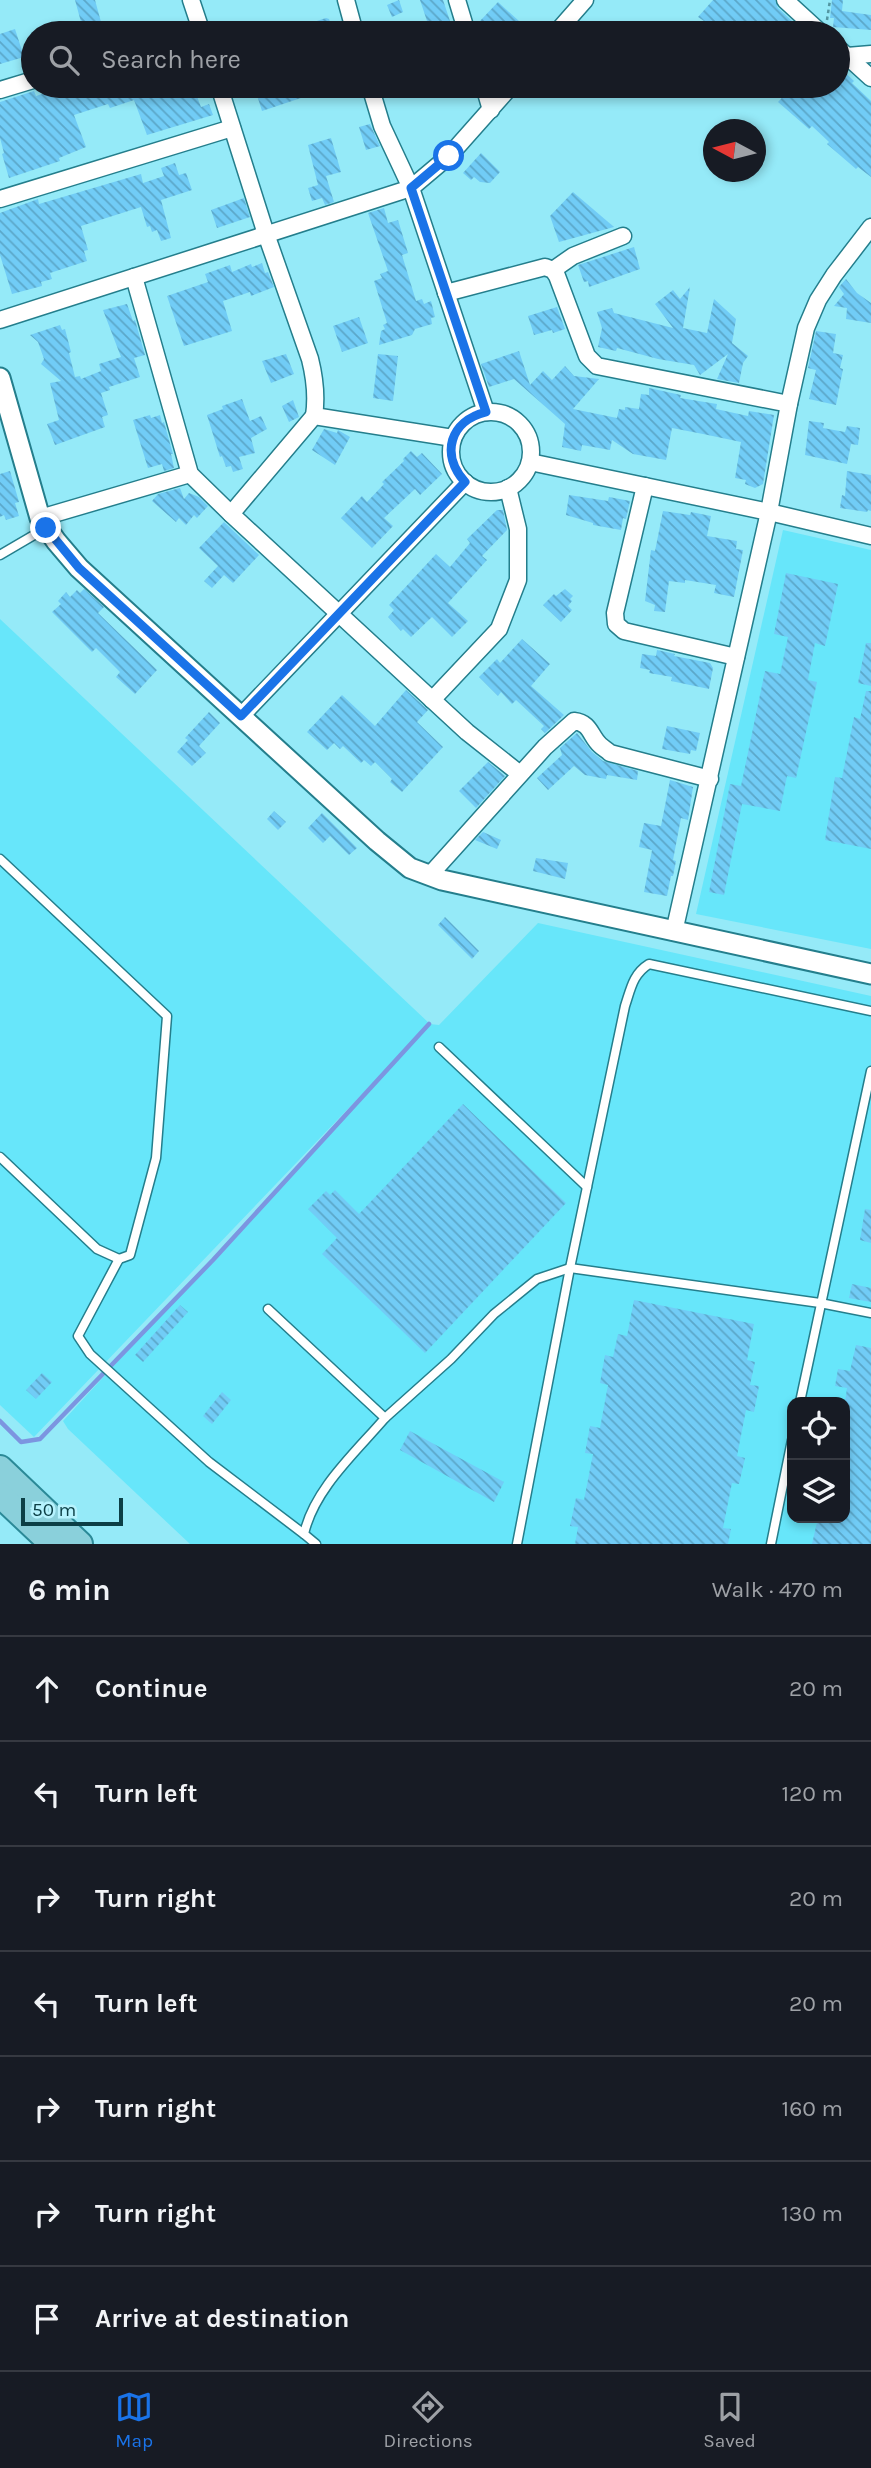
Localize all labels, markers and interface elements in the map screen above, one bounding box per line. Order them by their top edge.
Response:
search box [21,21,850,98]
icon: search [45,41,83,79]
text: Search here [101,44,241,75]
north arrow [703,119,766,182]
route start [433,140,464,171]
route end [30,512,61,543]
map controls [787,1397,850,1523]
button: locate [787,1397,850,1460]
button: layers [787,1460,850,1523]
scale bar [21,1495,122,1527]
text: 50 m [32,1499,76,1521]
text: 6 min [28,1572,111,1608]
text: Walk · 470 m [712,1576,843,1603]
icon: ahead [28,1670,66,1708]
text: Continue [95,1673,207,1704]
text: 20 m [789,1675,843,1702]
icon: left [28,1775,66,1813]
text: Turn left [95,1778,197,1809]
text: 120 m [781,1780,843,1807]
icon: right [28,1880,66,1918]
text: Turn right [95,1883,216,1914]
text: 20 m [789,1885,843,1912]
icon: left [28,1985,66,2023]
text: Turn left [95,1988,197,2019]
text: 20 m [789,1990,843,2017]
icon: right [28,2090,66,2128]
text: Turn right [95,2093,216,2124]
text: 160 m [782,2095,843,2122]
icon: right [28,2195,66,2233]
text: Turn right [95,2198,216,2229]
text: 130 m [781,2200,843,2227]
icon: arrive [28,2300,66,2338]
text: Arrive at destination [95,2303,349,2334]
tab: Map [115,2388,153,2452]
tab: Directions [384,2388,473,2452]
tab: Saved [703,2388,756,2452]

